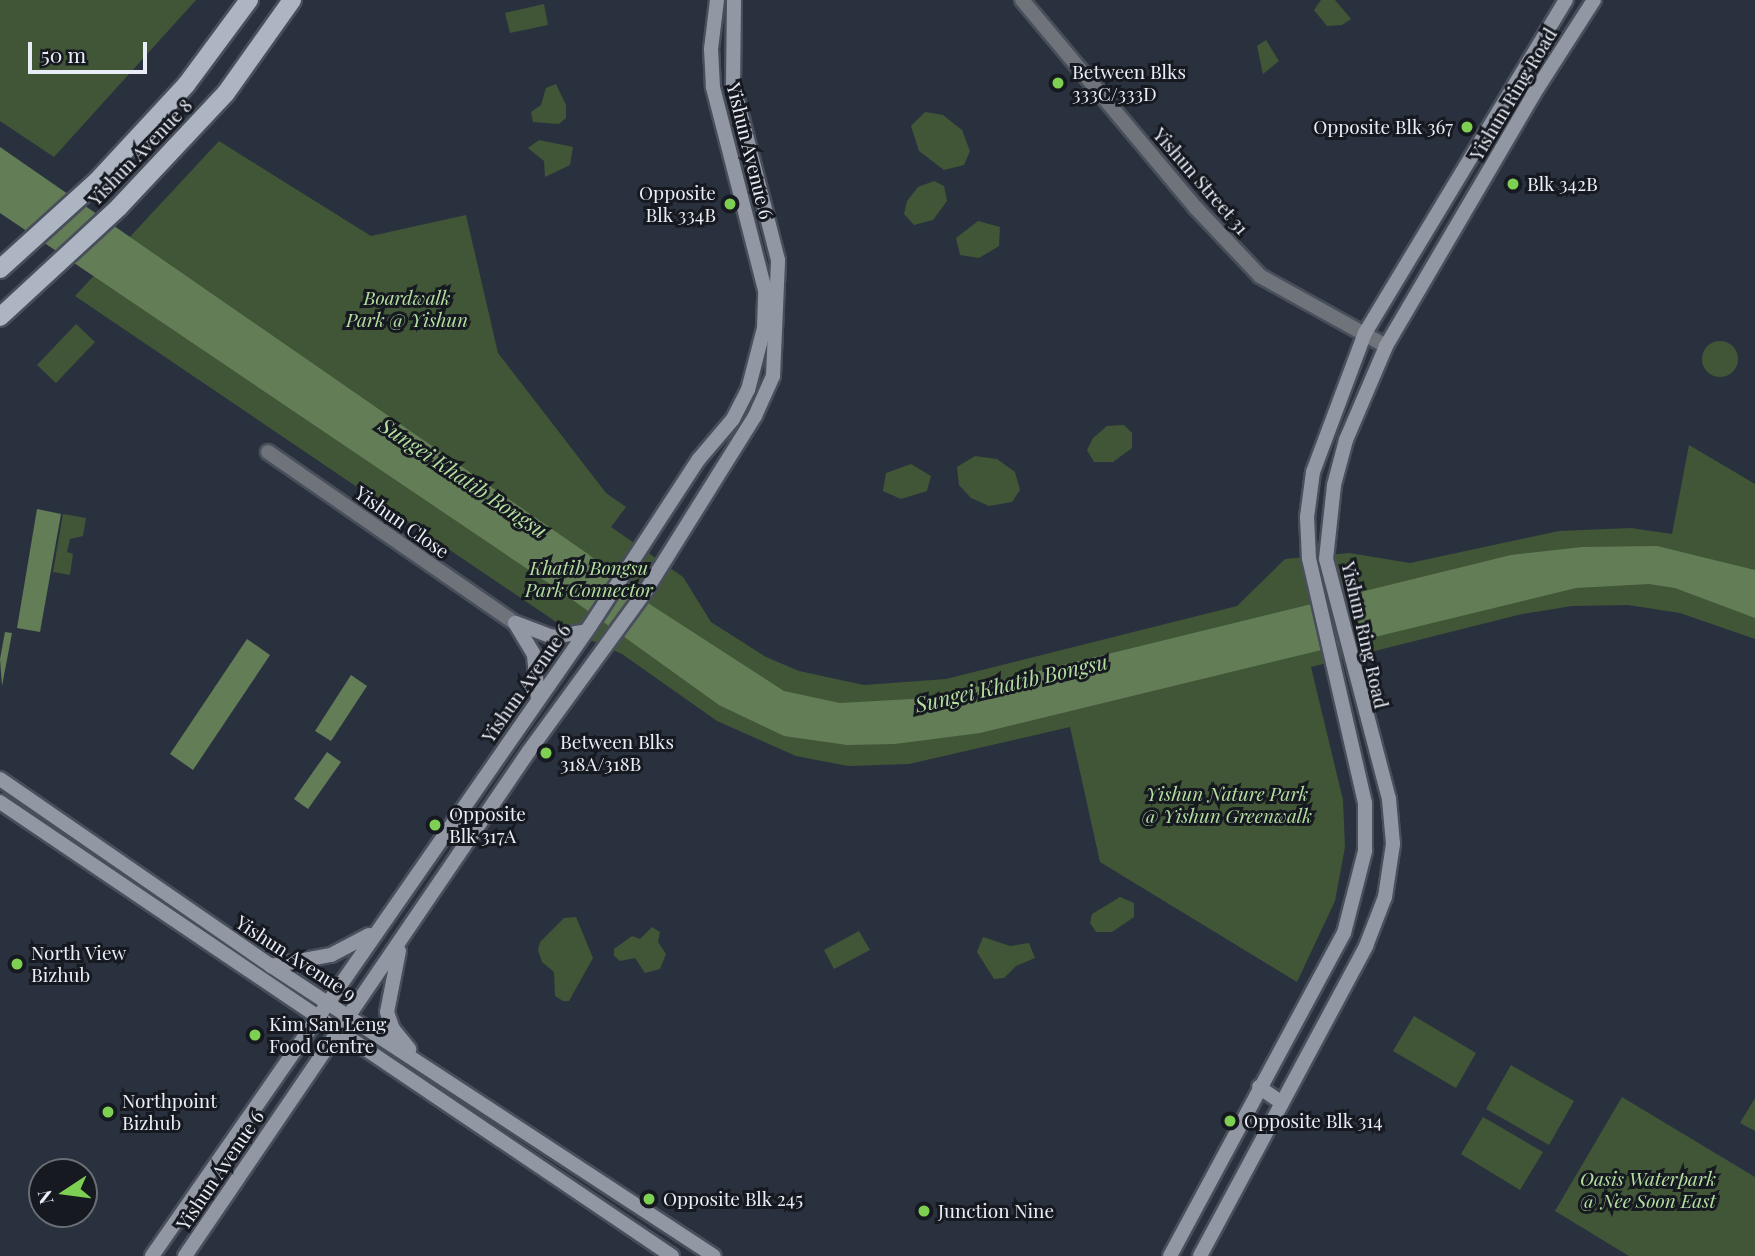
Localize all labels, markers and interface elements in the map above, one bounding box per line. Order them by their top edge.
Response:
street label: Yishun Ring Road [1465,24,1561,164]
scale bar [32,28,150,72]
text: 50 m [41,40,86,68]
place label: Between Blks 333C/333D [1072,61,1186,105]
marker: Between Blks 333C/333D [1050,75,1066,91]
street label: Yishun Avenue 6 [722,80,778,222]
street label: Yishun Avenue 8 [83,94,197,210]
place label: Opposite Blk 367 [1313,116,1453,138]
marker: Opposite Blk 367 [1459,119,1475,135]
street label: Yishun Street 31 [1148,123,1254,239]
place label: Blk 342B [1527,173,1598,195]
marker: Blk 342B [1505,176,1521,192]
place label: Opposite Blk 334B [639,182,716,226]
marker: Opposite Blk 334B [722,196,738,212]
park label: Boardwalk Park @ Yishun [346,287,468,331]
water label: Sungei Khatib Bongsu [375,411,553,543]
street label: Yishun Close [350,481,454,563]
park label: Khatib Bongsu Park Connector [525,557,653,601]
street label: Yishun Ring Road [1337,559,1393,711]
street label: Yishun Avenue 6 [476,619,576,747]
water label: Sungei Khatib Bongsu [912,648,1110,716]
place label: Between Blks 318A/318B [560,731,674,775]
marker: Between Blks 318A/318B [538,745,554,761]
park label: Yishun Nature Park @ Yishun Greenwalk [1142,783,1312,827]
place label: Opposite Blk 317A [449,803,526,847]
marker: Opposite Blk 317A [427,817,443,833]
street label: Yishun Avenue 9 [231,910,361,1006]
place label: North View Bizhub [31,942,127,986]
marker: North View Bizhub [9,956,25,972]
place label: Kim San Leng Food Centre [269,1013,386,1057]
marker: Kim San Leng Food Centre [247,1027,263,1043]
place label: Northpoint Bizhub [122,1090,217,1134]
marker: Northpoint Bizhub [100,1104,116,1120]
street label: Yishun Avenue 6 [171,1105,269,1235]
place label: Opposite Blk 314 [1244,1110,1383,1132]
marker: Opposite Blk 314 [1222,1113,1238,1129]
north arrow [28,1158,98,1228]
park label: Oasis Waterpark @ Nee Soon East [1580,1168,1716,1212]
text: N [30,1188,59,1207]
place label: Opposite Blk 245 [663,1188,803,1210]
marker: Opposite Blk 245 [641,1191,657,1207]
place label: Junction Nine [938,1200,1054,1222]
marker: Junction Nine [916,1203,932,1219]

